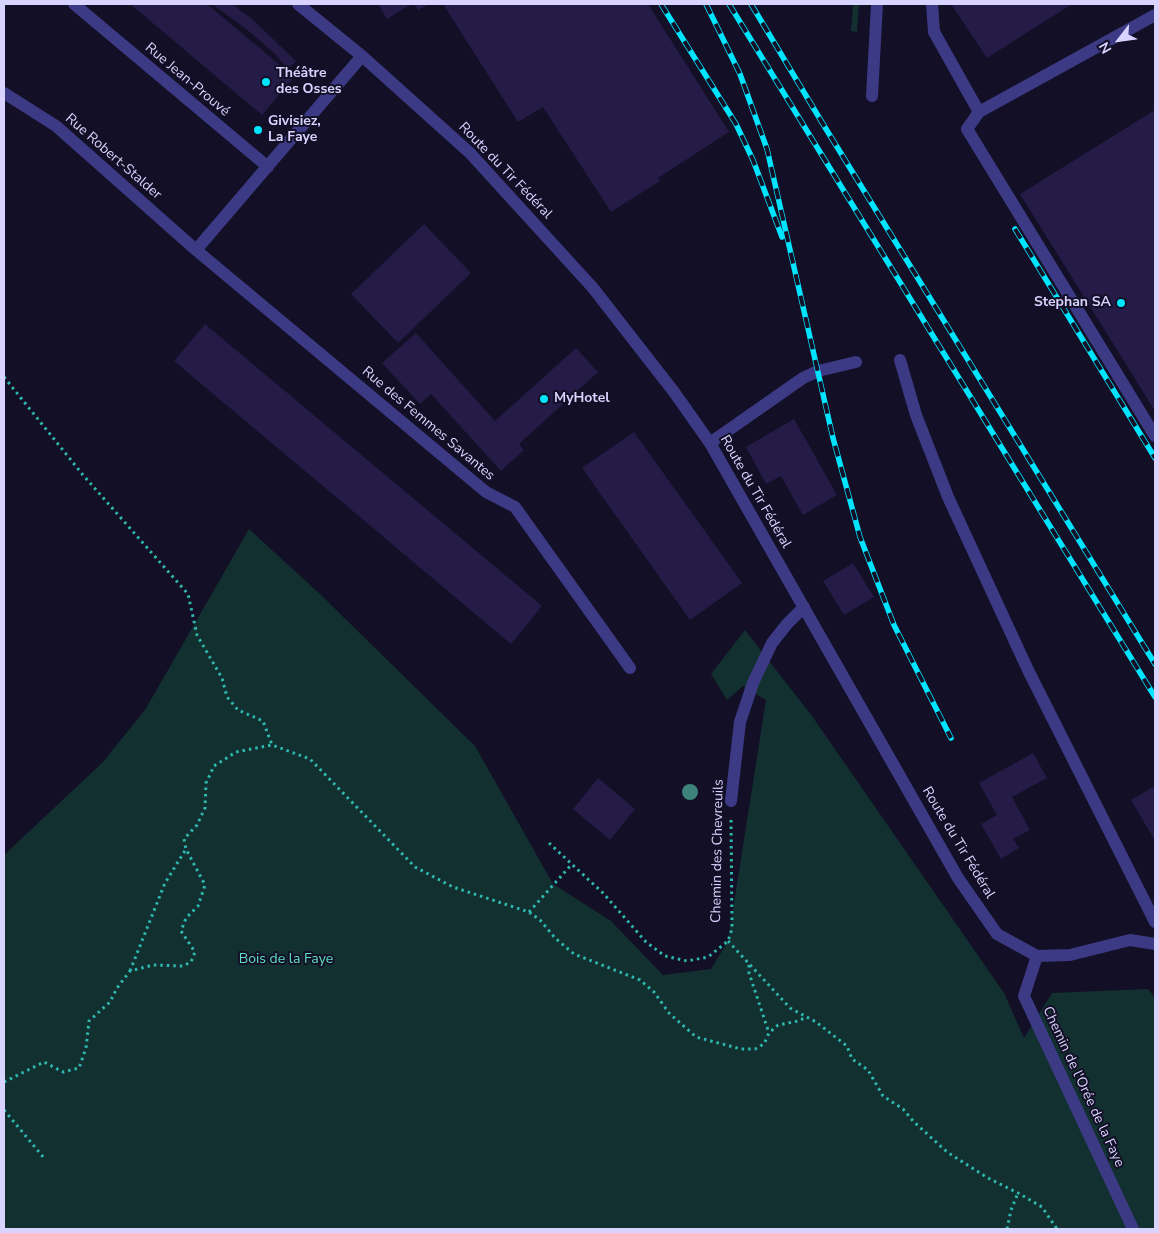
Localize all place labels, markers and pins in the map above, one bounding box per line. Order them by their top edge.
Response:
place label: Théâtre des Osses [276,66,342,98]
marker: Théâtre des Osses [260,76,272,88]
place label: Givisiez, La Faye [268,114,321,146]
marker: Givisiez, La Faye [252,124,264,136]
place label: Stephan SA [1034,295,1111,311]
marker: Stephan SA [1115,297,1127,309]
place label: MyHotel [554,391,610,407]
marker: MyHotel [538,393,550,405]

